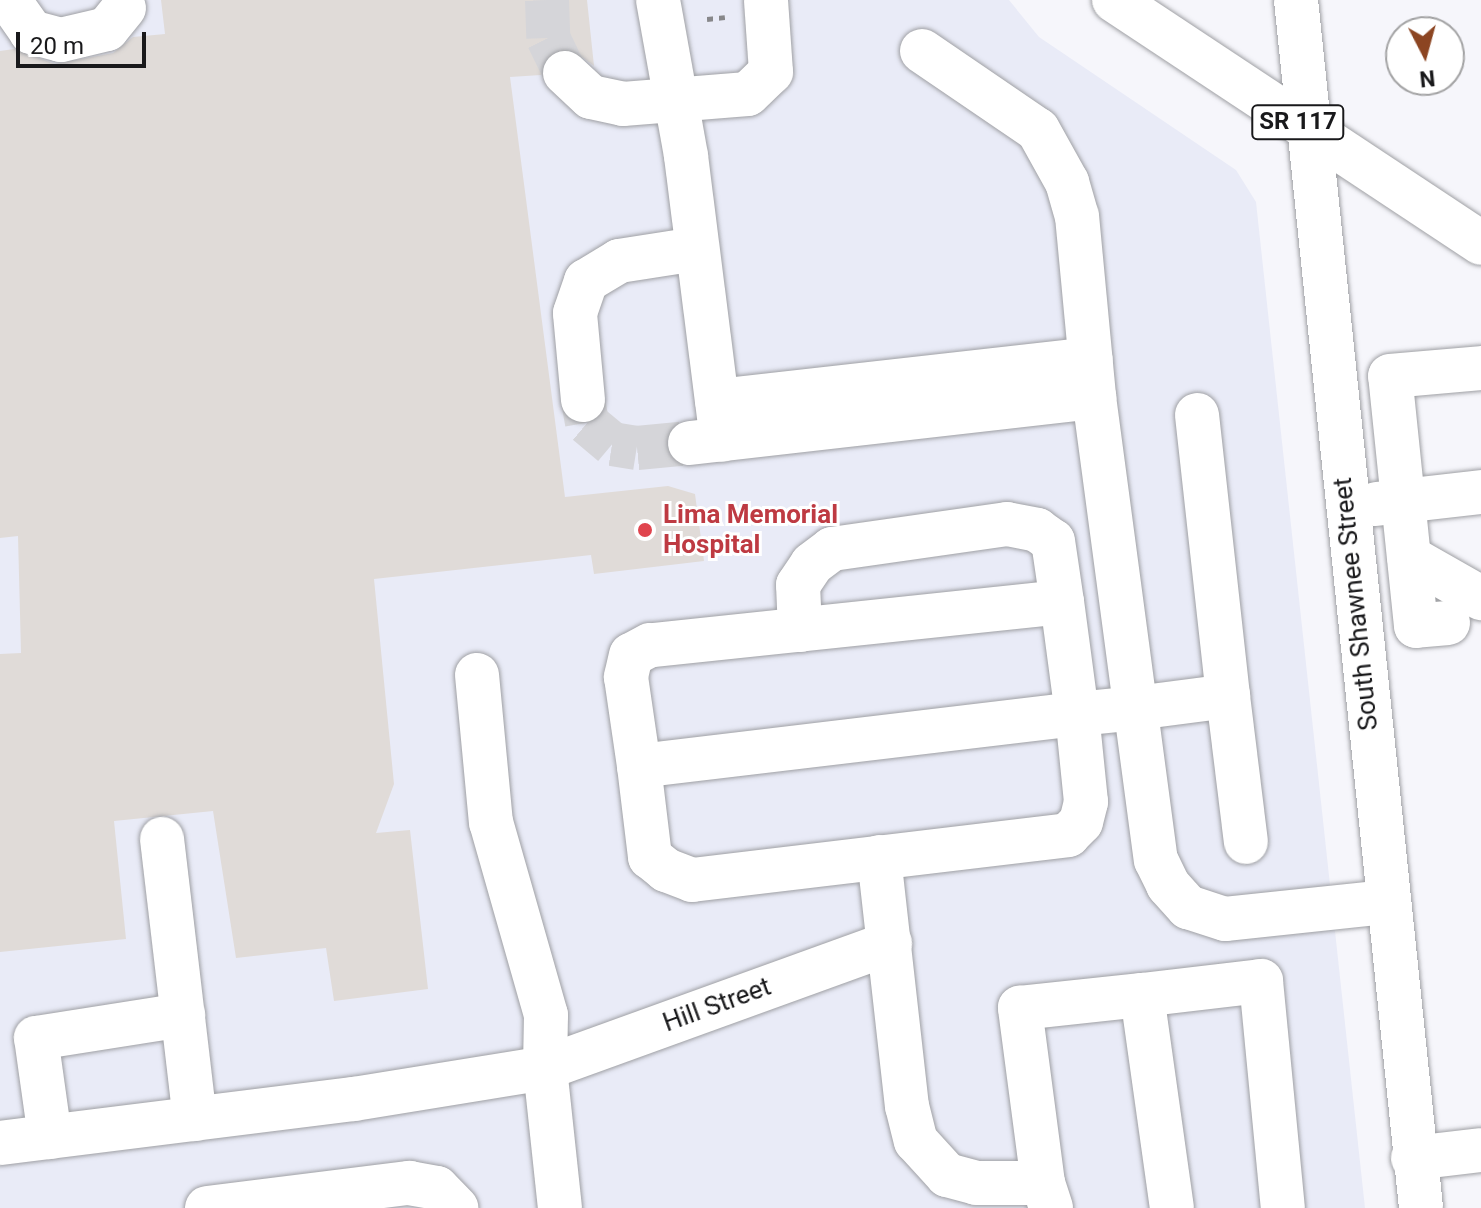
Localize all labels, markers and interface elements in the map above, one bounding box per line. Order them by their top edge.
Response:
scale bar [20,16,150,66]
north arrow [1385,16,1465,96]
text: 20 m [30,32,84,60]
text: N [1418,65,1436,92]
road number: SR 117 [1250,102,1346,142]
street label: South Shawnee Street [1327,476,1385,732]
place label: Lima Memorial Hospital [663,499,838,560]
marker: Lima Memorial Hospital [634,519,656,541]
street label: Hill Street [659,971,775,1039]

